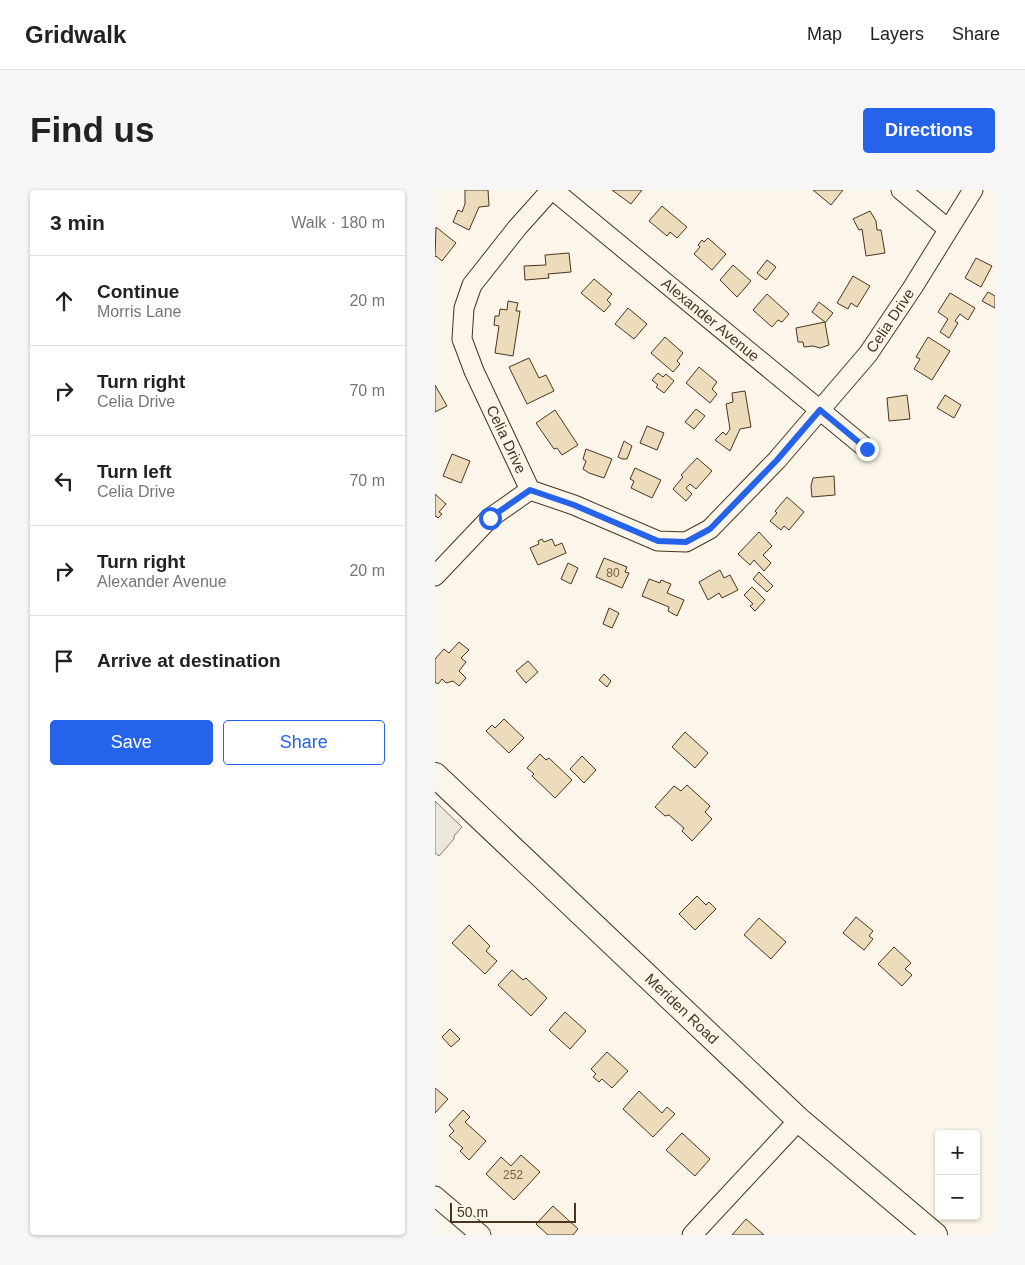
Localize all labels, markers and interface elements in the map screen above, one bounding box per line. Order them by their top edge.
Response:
text: Gridwalk [25,21,126,48]
text: Map [807,24,842,44]
text: Layers [870,24,924,44]
text: Share [952,24,1000,44]
button: Directions [863,108,995,153]
text: Find us [30,110,154,149]
text: 3 min [50,211,105,234]
text: Walk · 180 m [291,214,385,231]
street label: Alexander Avenue [658,274,763,365]
text: Continue [97,281,179,302]
street label: Celia Drive [862,285,918,356]
icon: ahead [50,287,78,315]
text: 20 m [349,292,385,309]
text: Morris Lane [97,303,181,320]
text: Turn right [97,371,185,392]
icon: right [50,377,78,405]
text: 70 m [349,382,385,399]
text: Celia Drive [97,393,175,410]
street label: Celia Drive [483,403,530,476]
route end [856,438,879,461]
text: Turn left [97,461,172,482]
icon: left [50,467,78,495]
text: 70 m [349,472,385,489]
text: Celia Drive [97,483,175,500]
route start [479,507,502,530]
text: Turn right [97,551,185,572]
icon: right [50,557,78,585]
text: 20 m [349,562,385,579]
house number: 80 [606,566,620,580]
text: Alexander Avenue [97,573,227,590]
icon: arrive [50,647,78,675]
text: Arrive at destination [97,650,281,671]
button: Save [50,720,213,765]
button: Share [223,720,385,765]
street label: Meriden Road [642,970,722,1047]
map controls [935,1130,980,1220]
button: + [935,1130,980,1175]
house number: 252 [503,1168,523,1182]
button: − [935,1175,980,1220]
scale bar [450,1200,576,1223]
text: 50 m [457,1204,488,1220]

